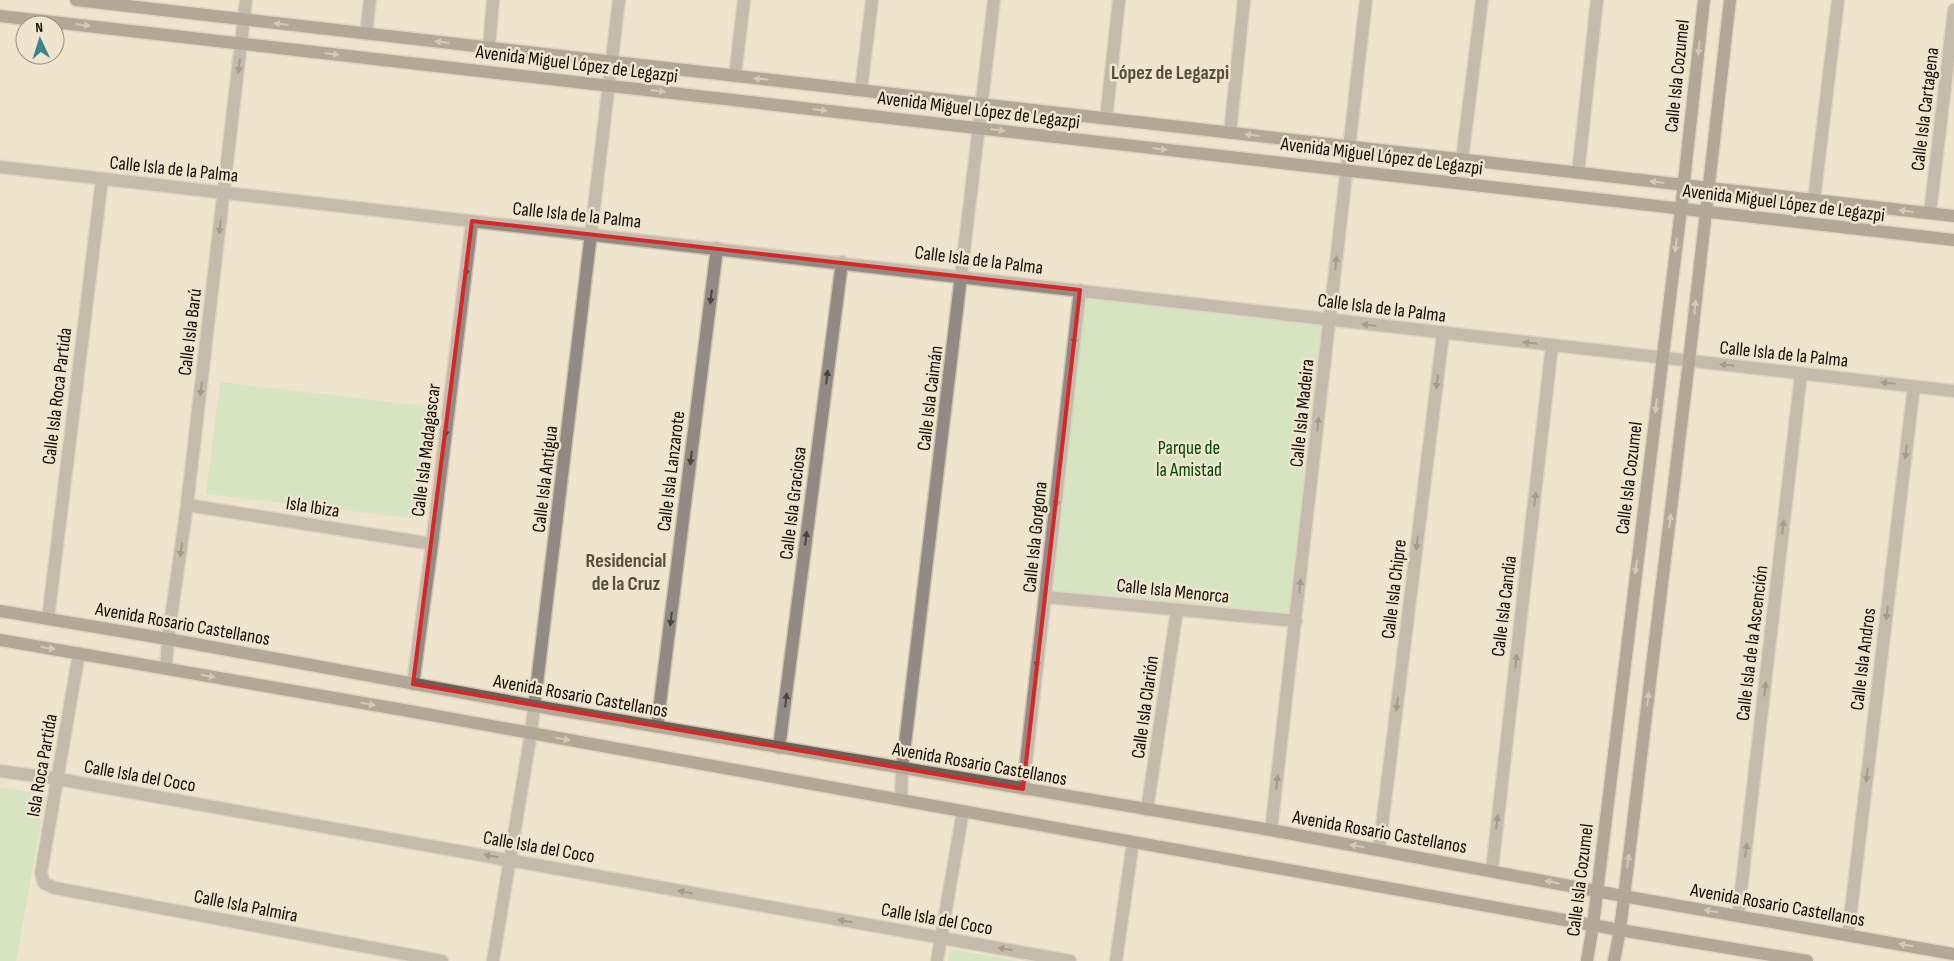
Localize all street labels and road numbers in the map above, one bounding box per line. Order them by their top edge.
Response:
street label: Calle Isla Cozumel [1660,19,1695,134]
street label: Avenida Miguel López de Legazpi [474,41,679,88]
street label: Calle Isla Cartagena [1907,46,1944,172]
street label: Avenida Miguel López de Legazpi [876,87,1081,134]
street label: Avenida Miguel López de Legazpi [1279,133,1484,180]
street label: Calle Isla de la Palma [108,151,239,188]
street label: Avenida Miguel López de Legazpi [1681,180,1886,227]
street label: Calle Isla de la Palma [511,197,642,234]
street label: Calle Isla de la Palma [913,241,1044,280]
street label: Calle Isla Barú [174,287,207,377]
street label: Calle Isla de la Palma [1316,289,1447,328]
street label: Calle Isla Roca Partida [38,326,77,466]
street label: Calle Isla de la Palma [1718,336,1849,373]
street label: Calle Isla Caimán [913,344,948,452]
street label: Calle Isla Madeira [1285,358,1320,468]
street label: Calle Isla Madagascar [407,382,446,518]
street label: Calle Isla Lanzarote [653,410,690,533]
street label: Calle Isla Cozumel [1611,421,1648,536]
street label: Calle Isla Antigua [528,424,563,534]
street label: Calle Isla Graciosa [775,445,812,561]
street label: Calle Isla Gorgona [1018,480,1053,594]
street label: Isla Ibiza [284,492,341,523]
street label: Calle Isla Chipre [1377,538,1412,640]
street label: Calle Isla Candia [1487,554,1522,658]
street label: Calle Isla de la Ascención [1732,564,1773,722]
street label: Calle Isla Menorca [1115,574,1230,609]
street label: Avenida Rosario Castellanos [93,598,272,651]
street label: Calle Isla Andros [1846,607,1881,712]
street label: Calle Isla Clarión [1127,654,1164,760]
street label: Avenida Rosario Castellanos [491,670,670,723]
street label: Isla Roca Partida [22,712,63,818]
street label: Avenida Rosario Castellanos [890,738,1069,791]
street label: Calle Isla del Coco [82,755,197,798]
street label: Avenida Rosario Castellanos [1290,806,1469,859]
street label: Calle Isla Cozumel [1562,823,1599,938]
street label: Calle Isla del Coco [481,826,596,869]
street label: Avenida Rosario Castellanos [1688,879,1867,932]
street label: Calle Isla Palmira [192,885,300,928]
street label: Calle Isla del Coco [879,898,994,941]

